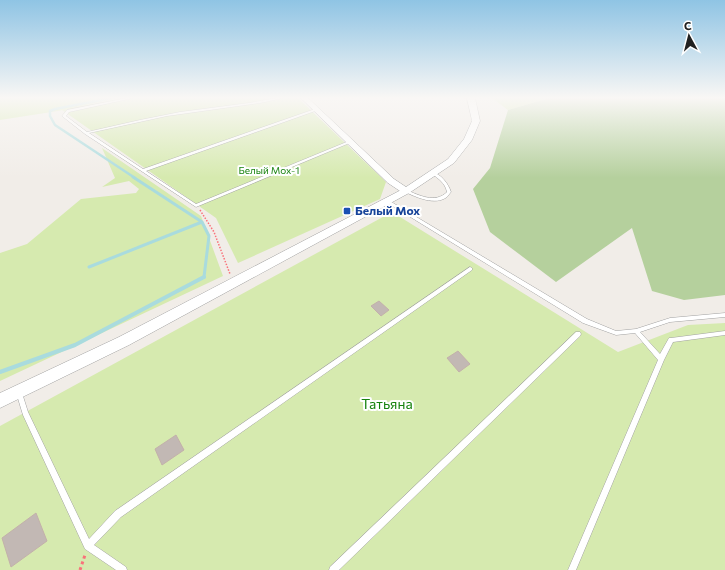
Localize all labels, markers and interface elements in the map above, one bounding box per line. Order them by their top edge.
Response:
north arrow [669,16,709,56]
text: С [683,19,693,32]
park label: Белый Мох-1 [238,164,300,176]
place label: Белый Мох [355,203,420,217]
marker: Белый Мох [342,206,352,216]
park label: Татьяна [361,395,413,412]

